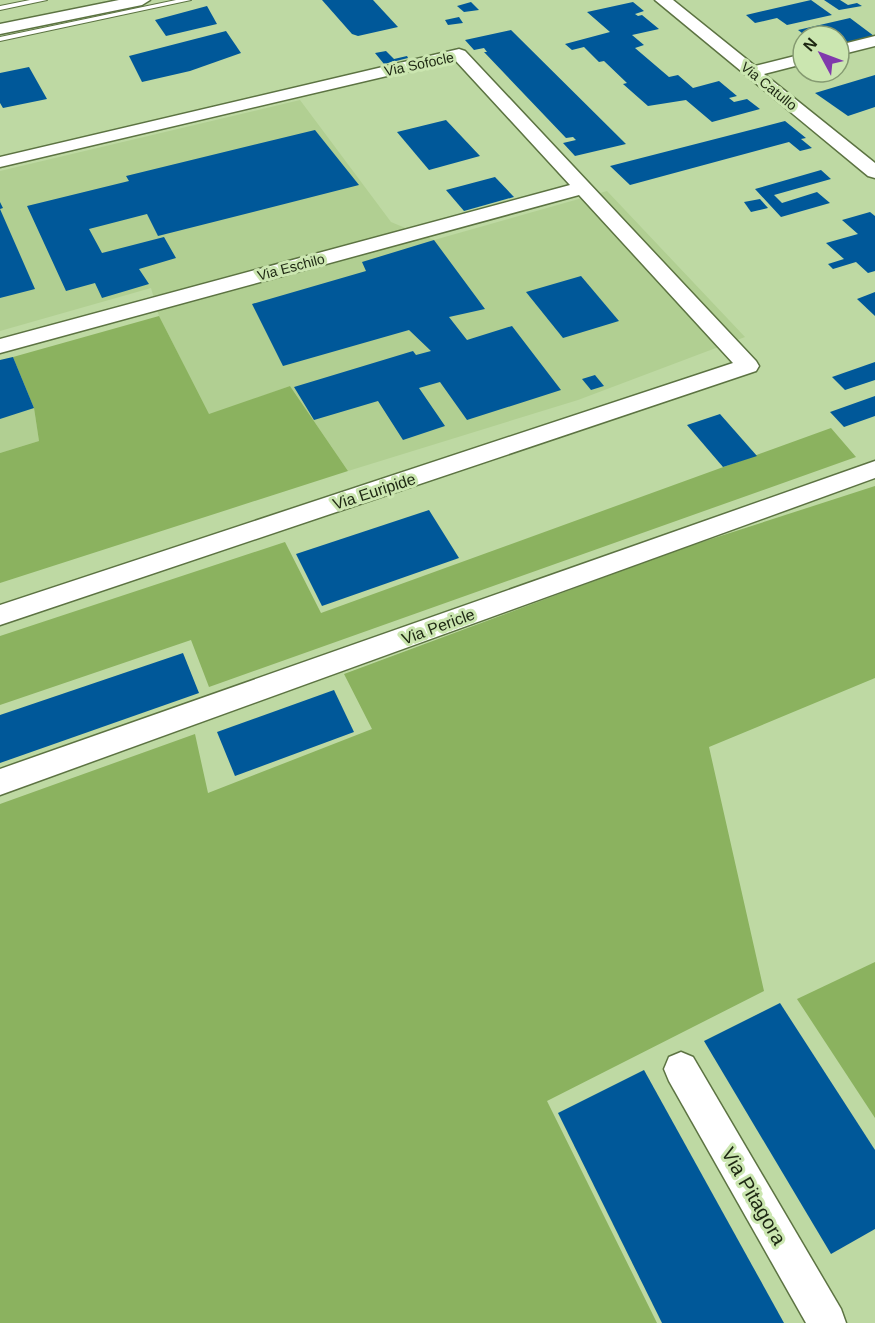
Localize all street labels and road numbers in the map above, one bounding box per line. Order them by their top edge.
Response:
street label: Via Sofocle [383,49,455,79]
street label: Via Catullo [738,59,800,114]
street label: Via Eschilo [256,250,327,284]
street label: Via Euripide [331,470,418,513]
street label: Via Pericle [399,605,477,647]
street label: Via Pitagora [717,1143,791,1249]

